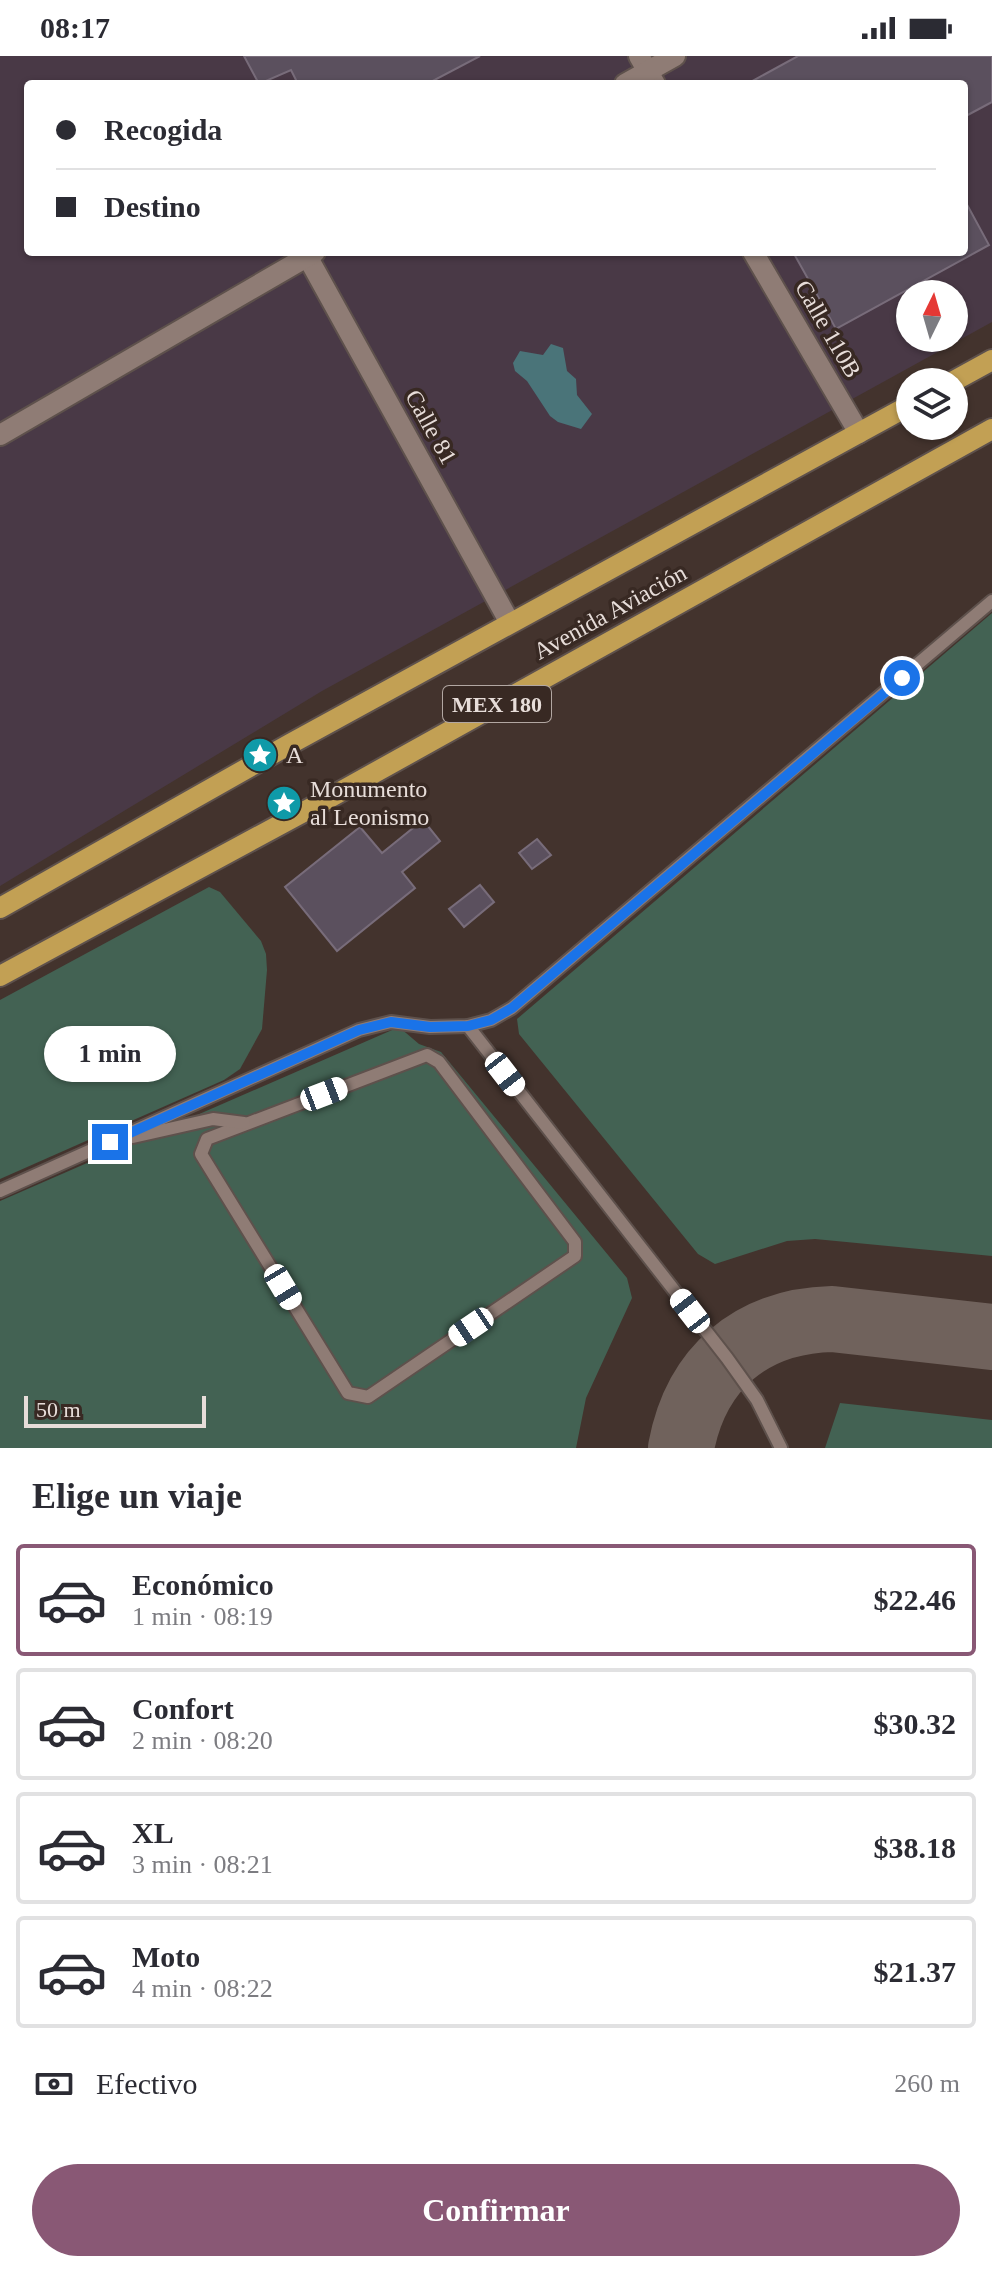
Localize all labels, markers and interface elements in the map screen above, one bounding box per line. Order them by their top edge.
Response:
text: 08:17 [40,11,110,44]
text: Recogida [104,113,222,146]
text: Destino [104,190,201,223]
street label: Calle 110B [790,276,866,382]
north arrow [896,280,968,352]
map controls [896,280,968,440]
button: layers [896,368,968,440]
street label: Calle 81 [400,385,462,469]
street label: Avenida Aviación [529,559,691,665]
route start [884,660,920,696]
road number: MEX 180 [443,686,551,722]
place icon: A [241,736,279,774]
place label: A [286,742,304,768]
place label: Monumento al Leonismo [310,776,429,830]
place icon: Monumento al Leonismo [265,784,303,822]
callout: 1 min [44,1026,176,1082]
text: 1 min [79,1039,141,1068]
car [481,1048,529,1100]
car [297,1074,351,1114]
route end [92,1124,128,1160]
car [260,1260,306,1314]
car [666,1285,714,1337]
car [444,1304,498,1350]
scale bar [24,1392,206,1428]
text: 50 m [36,1397,81,1422]
text: Elige un viaje [32,1476,242,1516]
icon: car [36,1564,108,1636]
text: Económico [132,1568,274,1601]
text: $22.46 [874,1583,956,1616]
text: 1 min · 08:19 [132,1602,273,1631]
icon: car [36,1688,108,1760]
text: Confort [132,1692,234,1725]
text: $30.32 [874,1707,956,1740]
text: 2 min · 08:20 [132,1726,273,1755]
icon: car [36,1812,108,1884]
text: XL [132,1816,174,1849]
text: $38.18 [874,1831,956,1864]
text: 3 min · 08:21 [132,1850,273,1879]
icon: car [36,1936,108,2008]
text: Moto [132,1940,200,1973]
text: $21.37 [874,1955,956,1988]
text: 4 min · 08:22 [132,1974,273,2003]
icon: cash [32,2062,76,2106]
text: Efectivo [96,2067,198,2100]
text: 260 m [894,2069,960,2098]
button: Confirmar [32,2164,960,2256]

